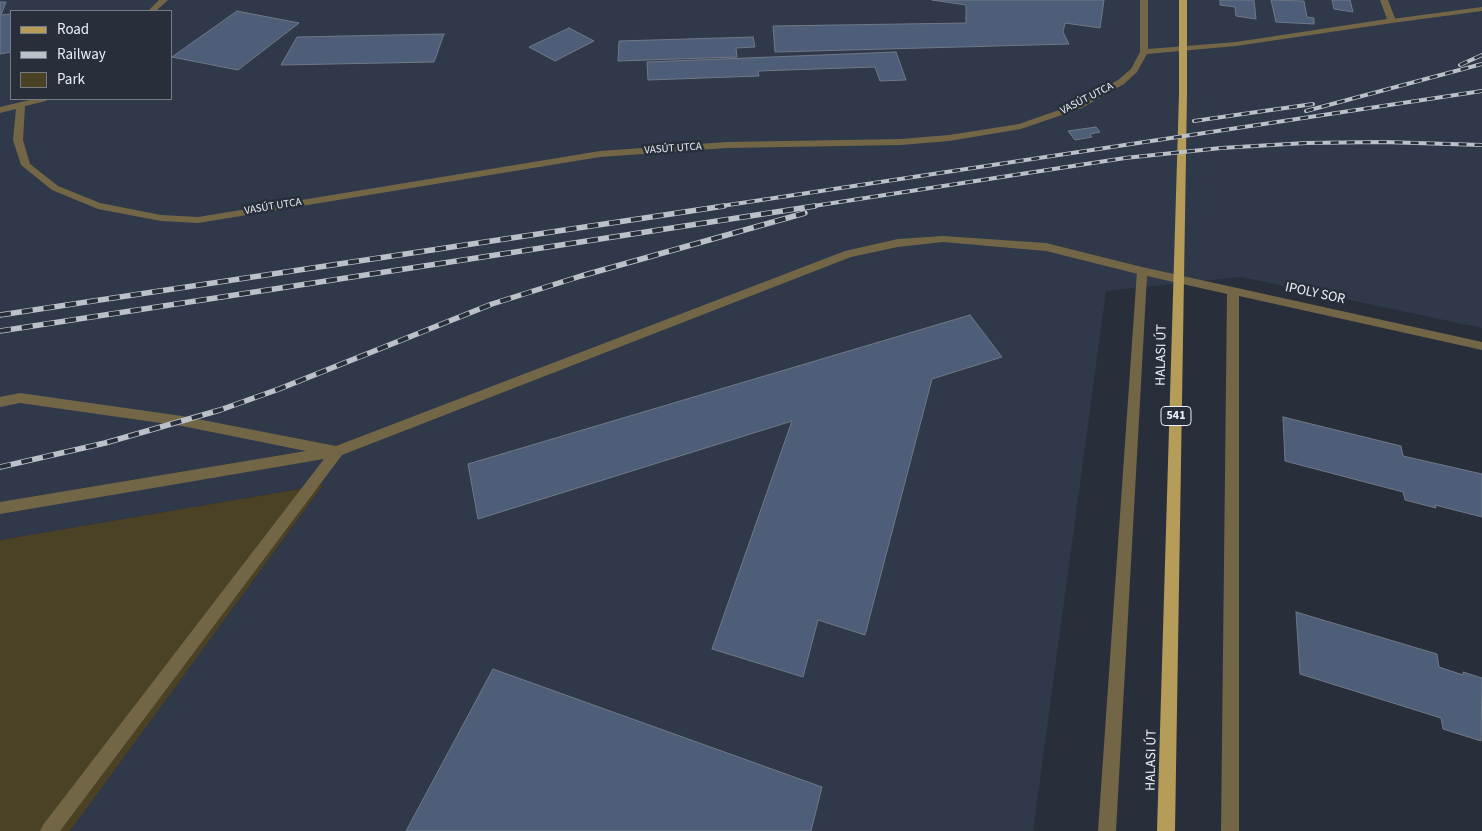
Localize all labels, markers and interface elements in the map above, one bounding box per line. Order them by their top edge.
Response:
legend [10,10,172,100]
text: Road [57,19,89,40]
text: Railway [57,44,106,65]
text: Park [57,69,85,90]
street label: VASÚT UTCA [1058,80,1116,118]
street label: VASÚT UTCA [644,140,702,158]
street label: VASÚT UTCA [244,196,302,218]
street label: IPOLY SOR [1283,279,1347,309]
street label: HALASI ÚT [1153,324,1171,386]
road number: 541 [1161,406,1191,426]
street label: HALASI ÚT [1143,729,1161,791]

